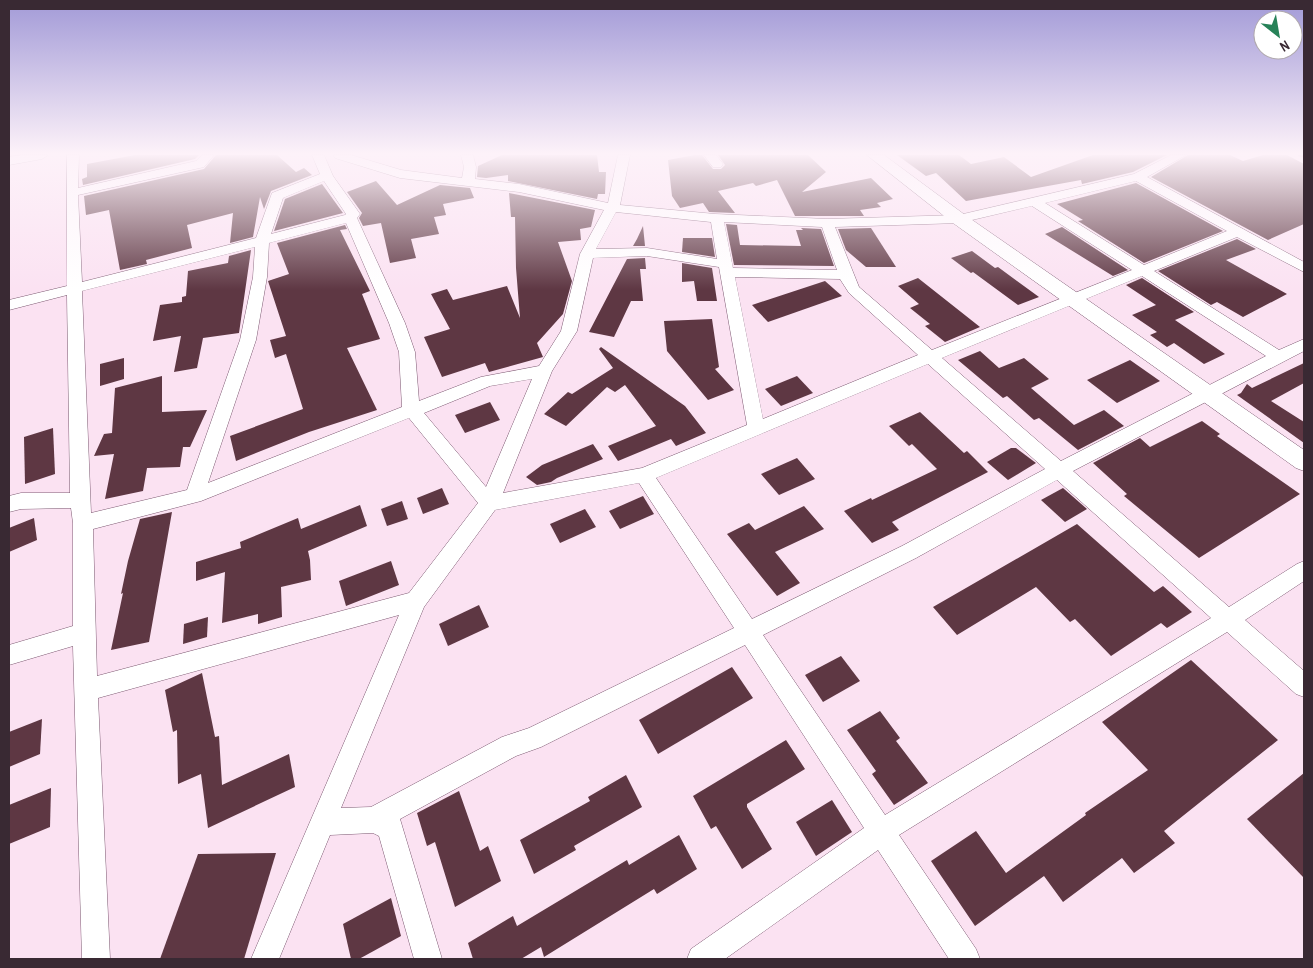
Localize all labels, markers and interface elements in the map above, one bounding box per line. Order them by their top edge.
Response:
north arrow [1253,10,1303,60]
text: N [1277,36,1293,56]

